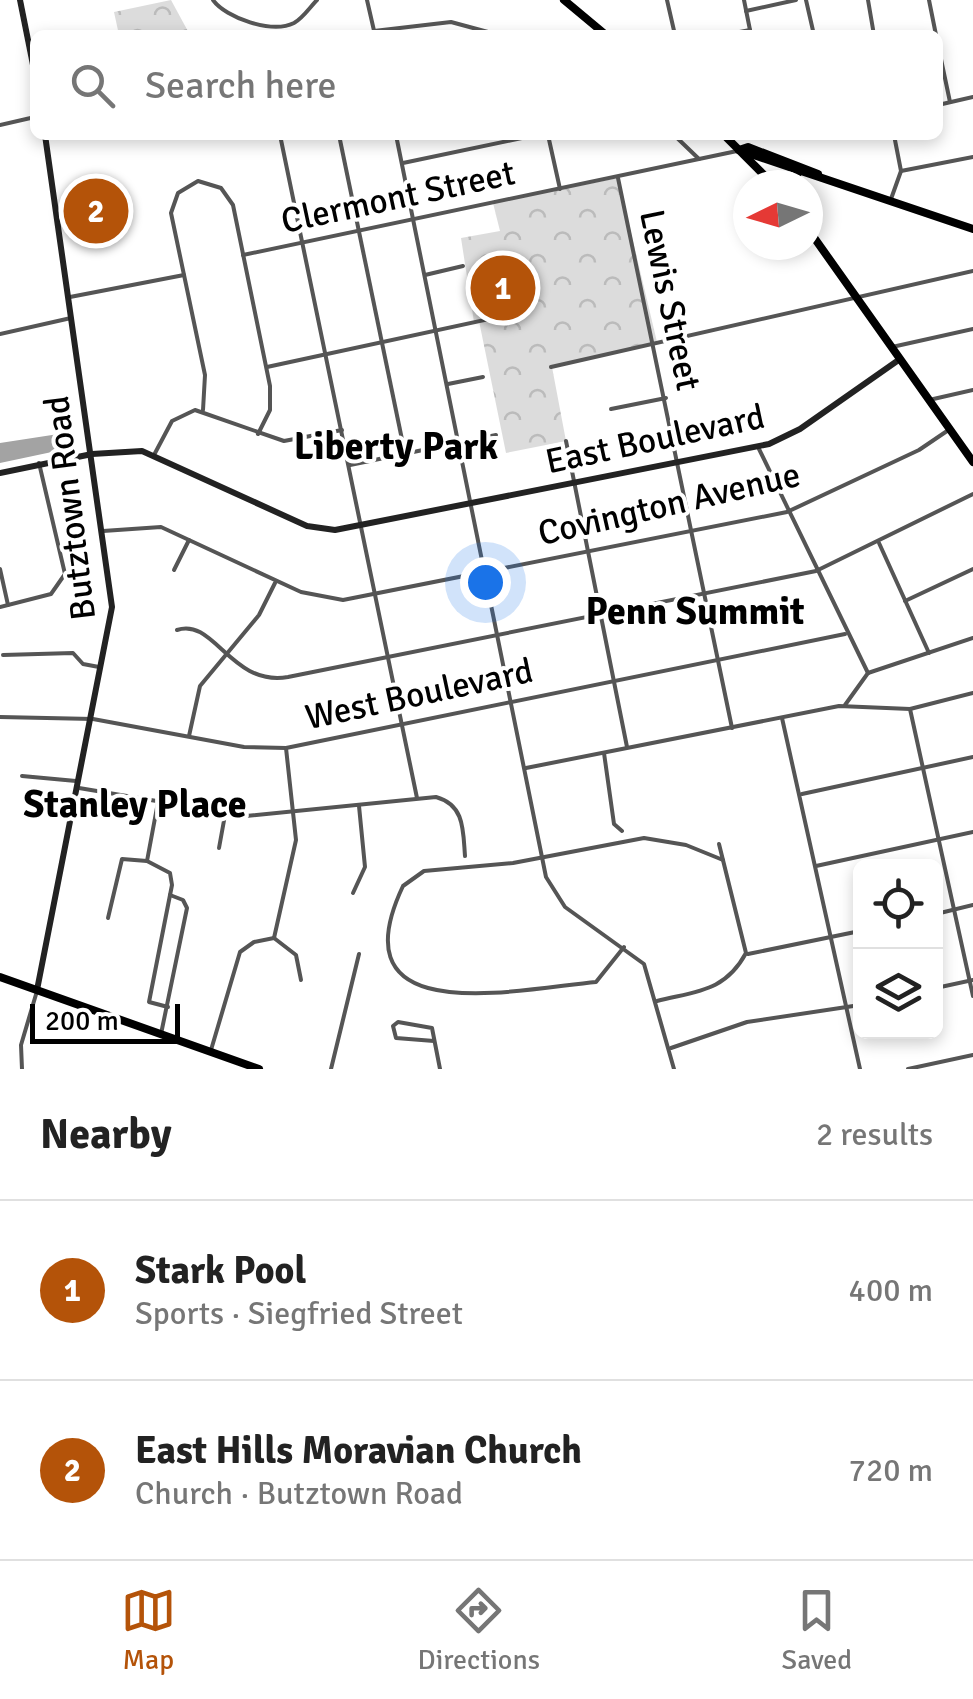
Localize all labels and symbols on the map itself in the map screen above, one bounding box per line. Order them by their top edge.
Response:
street label: Clermont Street [277,151,519,243]
north arrow [733,170,823,260]
pin: 2 [64,174,128,248]
street label: Lewis Street [630,206,710,394]
pin: 1 [470,250,536,326]
street label: Butztown Road [35,393,105,623]
street label: East Boulevard [542,395,768,483]
district label: Liberty Park [294,423,498,470]
street label: Covington Avenue [534,453,804,555]
your location [460,557,511,608]
district label: Penn Summit [585,588,805,635]
street label: West Boulevard [301,649,537,739]
district label: Stanley Place [23,781,247,828]
scale bar [30,999,180,1044]

